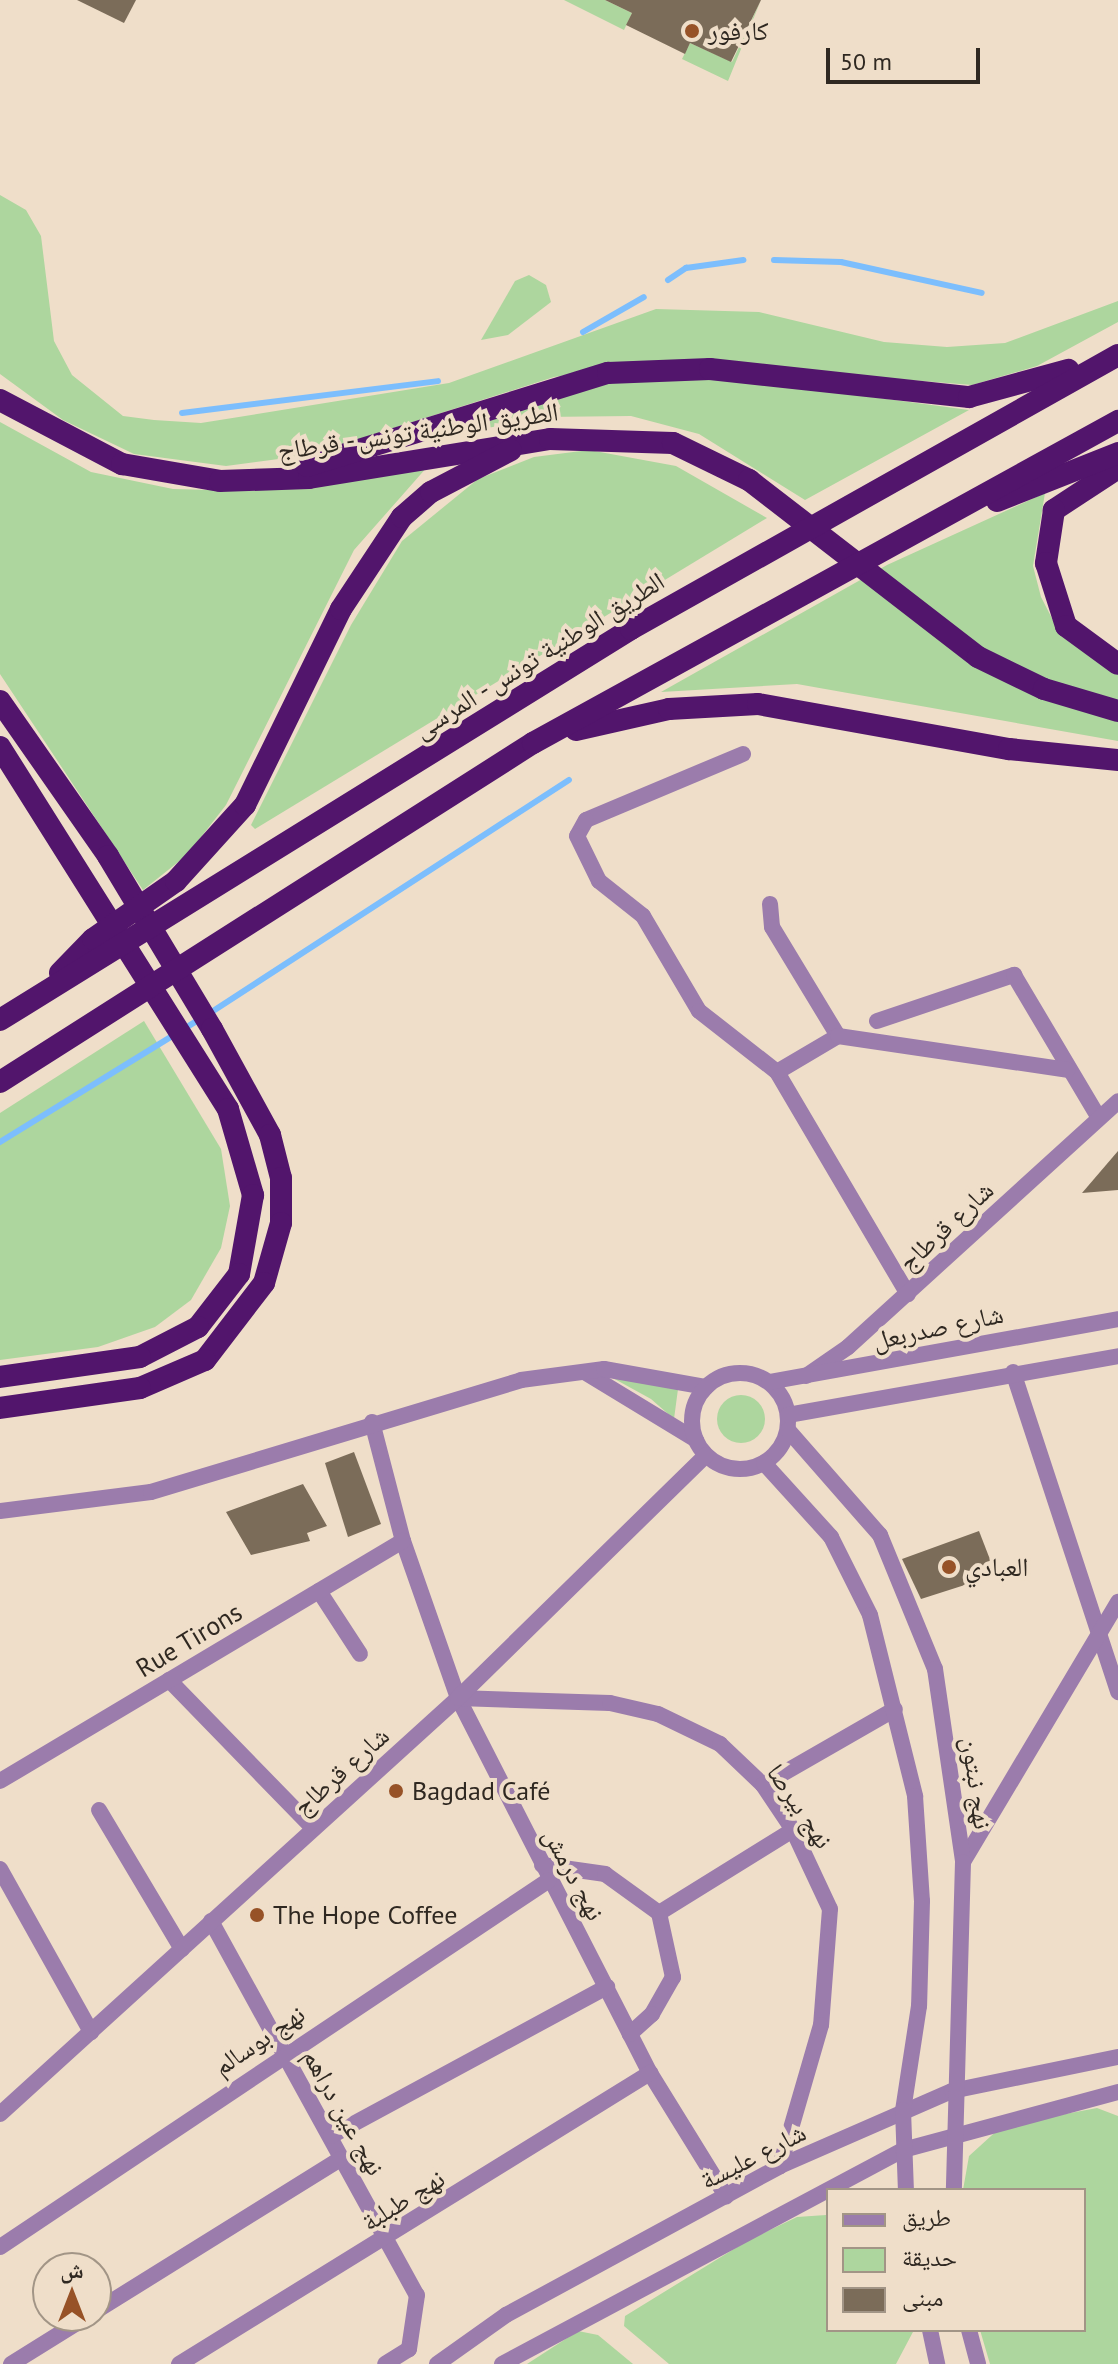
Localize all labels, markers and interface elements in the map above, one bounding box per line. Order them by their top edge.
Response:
place label: كارفور [708,15,769,47]
marker: كارفور [683,22,701,40]
scale bar [830,32,984,82]
text: 50 m [840,46,892,77]
street label: الطريق الوطنية تونس - قرطاج [274,396,562,466]
street label: الطريق الوطنية تونس - المرسى [406,564,672,746]
street label: شارع قرطاج [892,1174,1000,1278]
street label: شارع صدربعل [870,1298,1006,1356]
place label: العبادي [965,1551,1028,1583]
marker: العبادي [940,1558,958,1576]
street label: Rue Tirons [130,1596,248,1684]
street label: شارع قرطاج [287,1720,395,1822]
street label: نهج نبتون [955,1735,999,1831]
street label: نهج بيرصا [760,1758,840,1854]
place label: Bagdad Café [412,1775,550,1807]
marker: Bagdad Café [387,1782,405,1800]
street label: نهج درمش [537,1822,611,1926]
place label: The Hope Coffee [273,1899,457,1931]
marker: The Hope Coffee [248,1906,266,1924]
street label: نهج بوسالم [207,1998,311,2082]
street label: نهج عين دراهم [296,2043,392,2181]
street label: شارع عليسة [695,2116,811,2196]
street label: نهج طبلبة [356,2162,450,2238]
legend [826,2188,1086,2332]
text: طريق [902,2202,951,2233]
text: حديقة [902,2242,957,2273]
north arrow [32,2252,112,2332]
text: ش [60,2256,84,2284]
text: مبنى [902,2282,943,2313]

